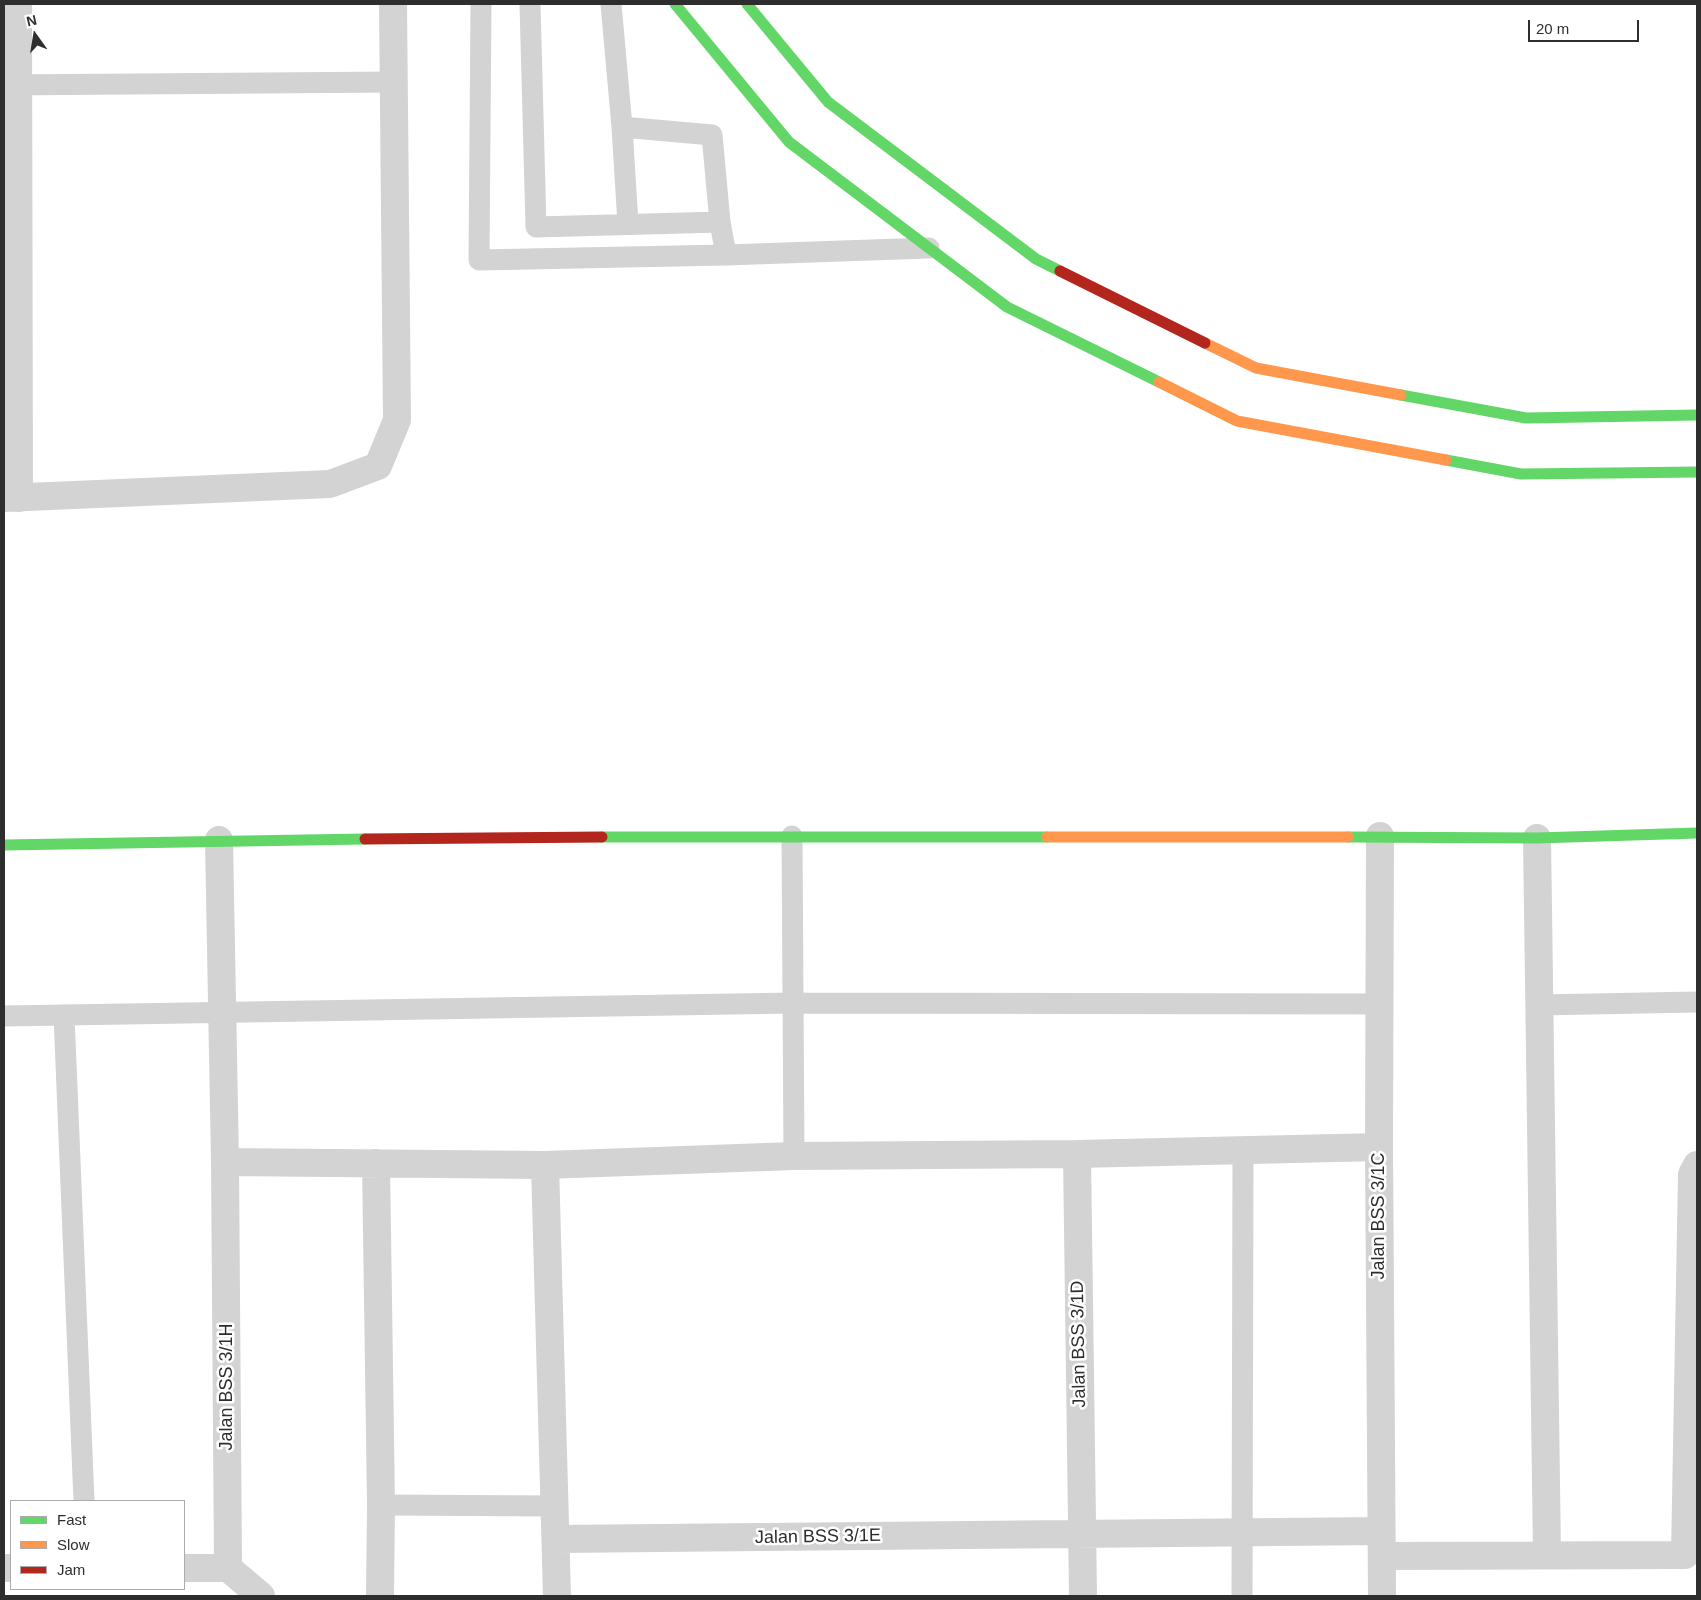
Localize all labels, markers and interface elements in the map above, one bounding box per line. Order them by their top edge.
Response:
north arrow [10,10,60,60]
scale bar [1531,10,1642,42]
text: N [25,11,38,29]
text: 20 m [1536,20,1569,37]
street label: Jalan BSS 3/1C [1368,1152,1390,1280]
street label: Jalan BSS 3/1D [1067,1280,1091,1408]
street label: Jalan BSS 3/1H [216,1323,238,1451]
legend [10,1500,185,1590]
text: Fast [57,1511,86,1528]
street label: Jalan BSS 3/1E [755,1525,881,1549]
text: Slow [57,1536,90,1553]
text: Jam [57,1561,85,1578]

